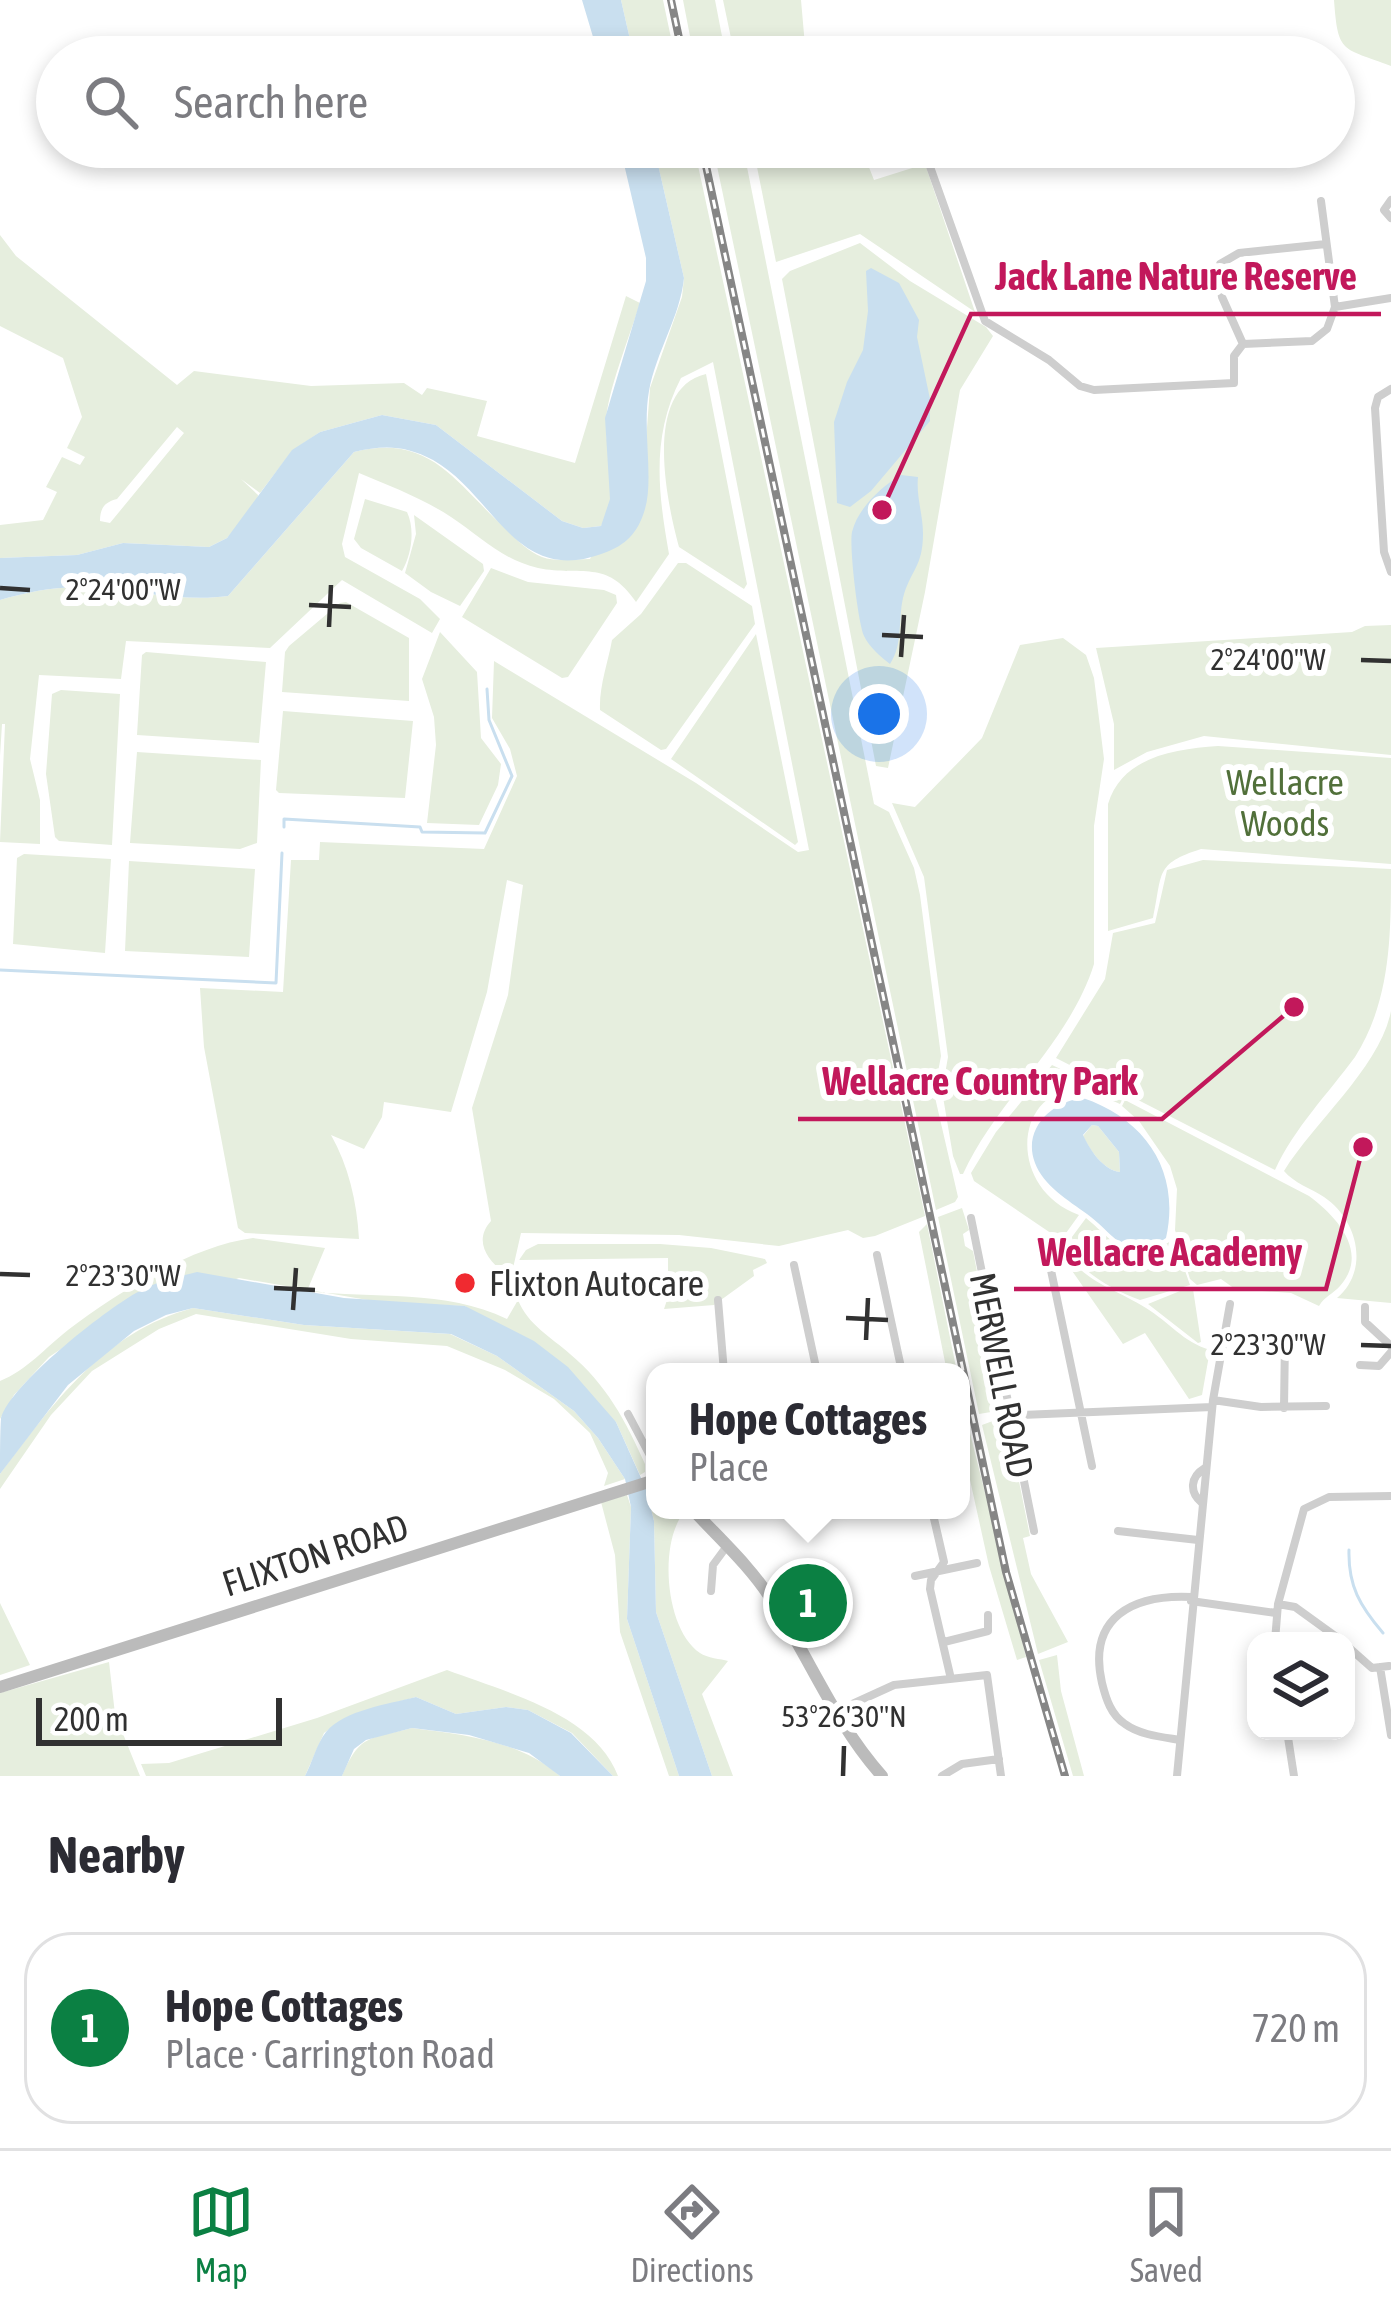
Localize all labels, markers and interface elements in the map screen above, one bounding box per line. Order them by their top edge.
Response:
search box [36,36,1355,168]
icon: search [78,69,144,135]
text: Search here [174,76,368,128]
callout: Jack Lane Nature Reserve [971,239,1381,314]
text: Jack Lane Nature Reserve [994,254,1357,298]
text: 2°24'00"W [65,572,181,606]
text: 2°24'00"W [1210,642,1326,676]
your location [849,684,909,744]
park label: Wellacre Woods [1226,761,1344,844]
callout: Wellacre Country Park [798,1044,1162,1119]
text: Wellacre Country Park [821,1059,1139,1103]
callout: Wellacre Academy [1014,1214,1326,1289]
text: Wellacre Academy [1037,1230,1302,1274]
text: 2°23'30"W [65,1258,181,1292]
place label: Flixton Autocare [489,1262,704,1304]
street label: MERWELL ROAD [962,1269,1042,1481]
marker: Flixton Autocare [452,1270,478,1296]
text: 2°23'30"W [1210,1327,1326,1361]
popup [646,1363,970,1519]
text: Hope Cottages [689,1393,927,1445]
text: Place [689,1445,769,1489]
street label: FLIXTON ROAD [217,1505,413,1605]
pin: 1 [769,1558,847,1648]
map controls [1247,1632,1355,1740]
button: layers [1247,1632,1355,1740]
scale bar [36,1692,282,1745]
text: 53°26'30"N [781,1699,907,1733]
text: 200 m [54,1700,129,1738]
text: Nearby [48,1825,185,1884]
text: Hope Cottages [165,1980,403,2032]
text: 1 [81,2006,99,2050]
text: 720 m [1252,2006,1340,2050]
text: Place · Carrington Road [165,2032,495,2076]
tab: Map [188,2179,254,2289]
tab: Directions [630,2179,754,2289]
tab: Saved [1130,2179,1203,2289]

